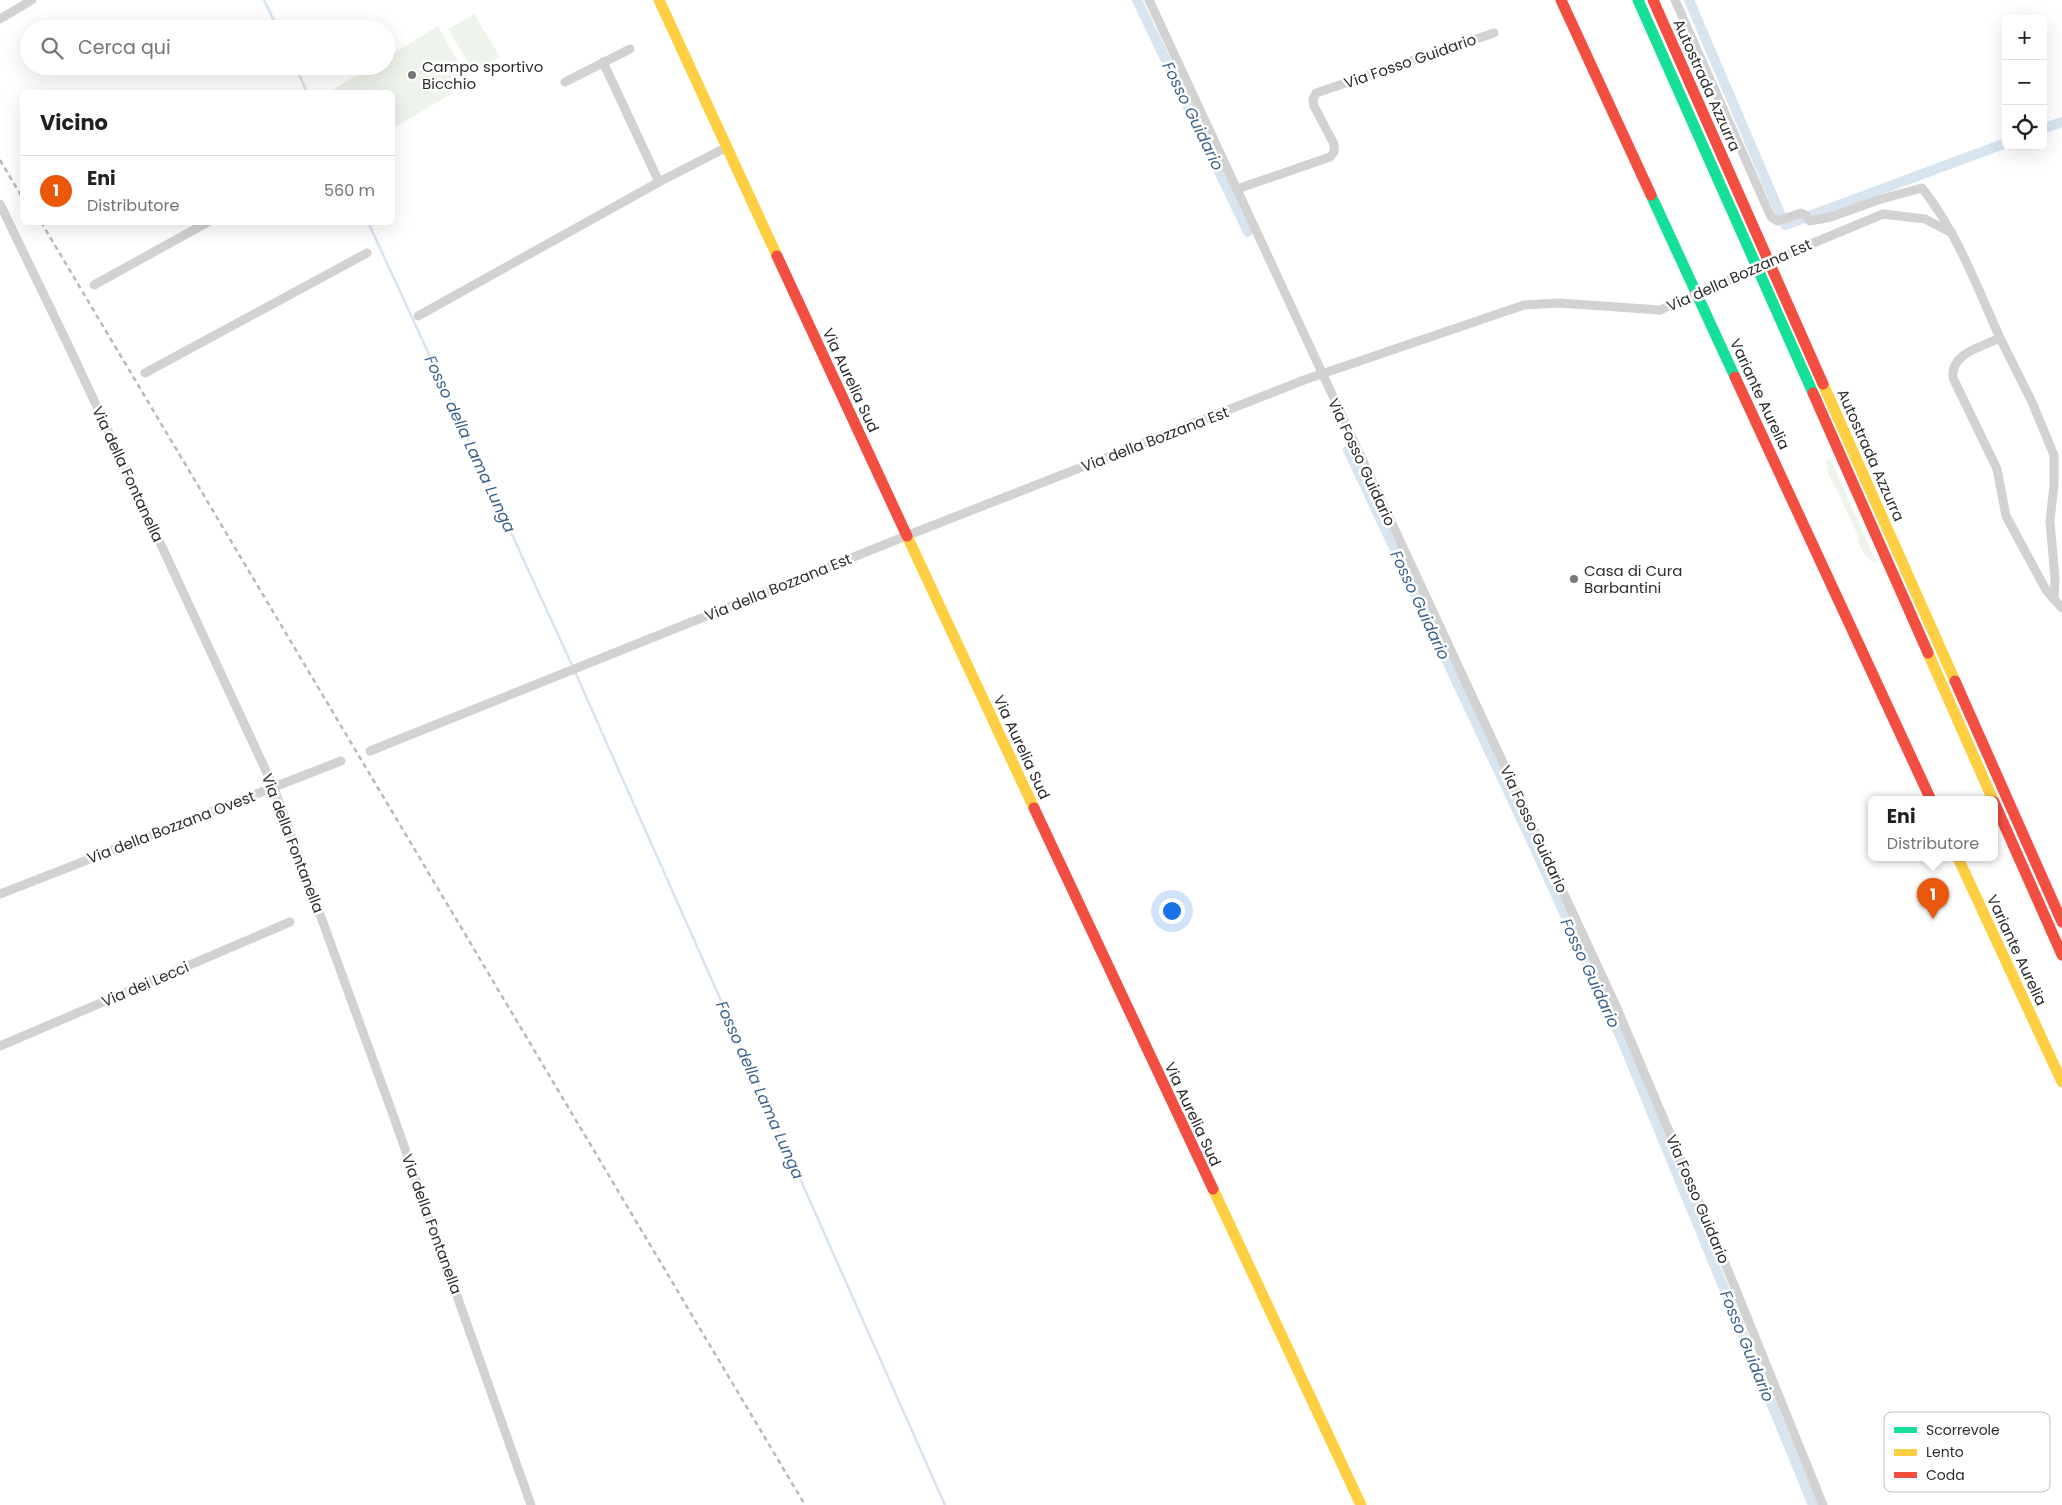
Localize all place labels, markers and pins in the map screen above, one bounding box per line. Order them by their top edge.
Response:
place label: Campo sportivo Bicchio [422,56,543,94]
marker: Campo sportivo Bicchio [406,69,418,81]
place label: Casa di Cura Barbantini [1584,560,1682,598]
marker: Casa di Cura Barbantini [1568,573,1580,585]
pin: 1 [1917,878,1949,919]

